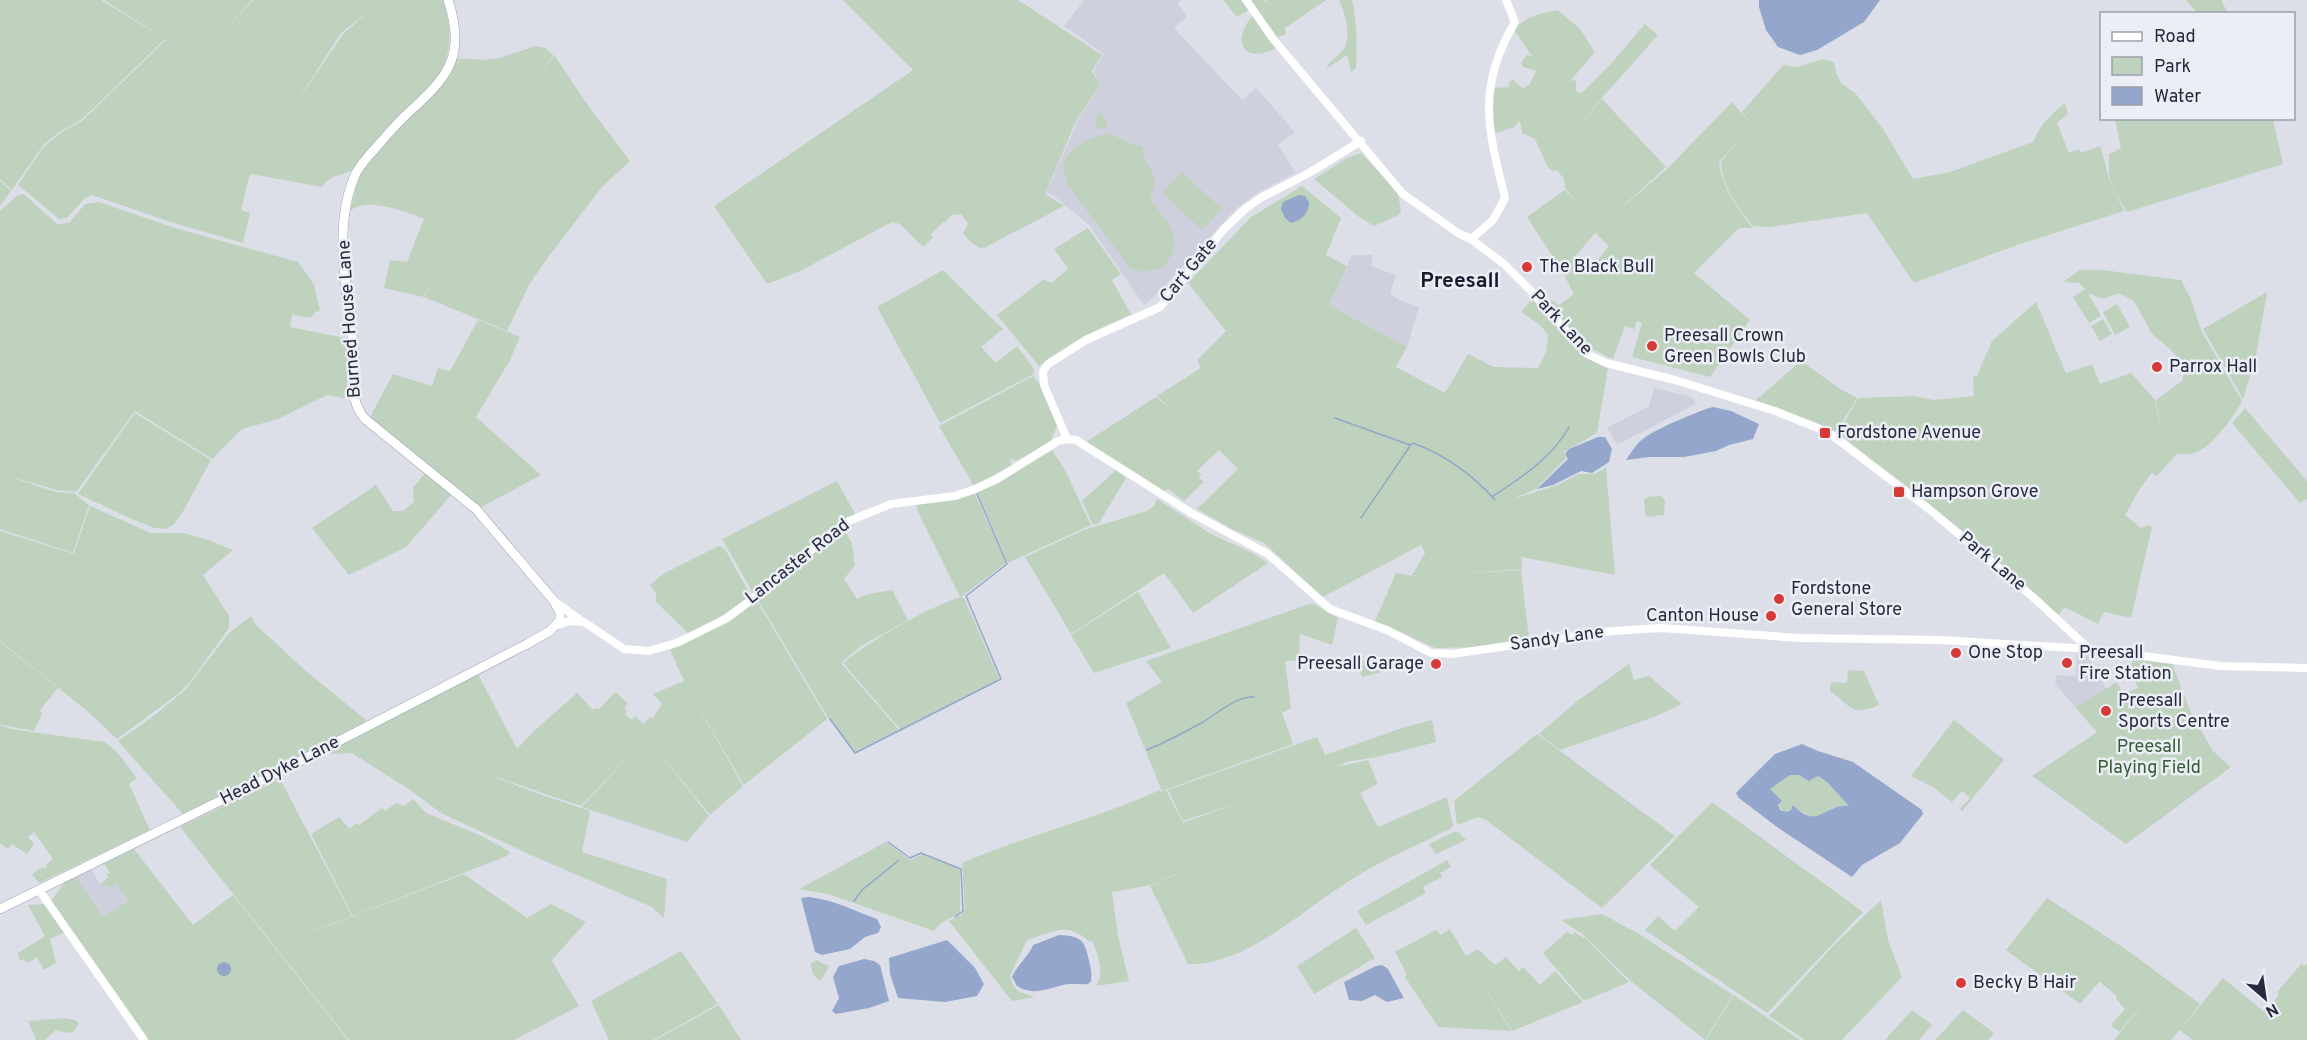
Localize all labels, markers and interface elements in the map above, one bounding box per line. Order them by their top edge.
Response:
legend [2100,12,2295,120]
text: Road [2154,26,2196,49]
text: Park [2154,56,2191,79]
text: Water [2154,86,2201,109]
street label: Cart Gate [1155,234,1223,308]
street label: Burned House Lane [333,239,367,399]
place label: The Black Bull [1539,256,1654,279]
marker: The Black Bull [1520,260,1534,274]
district label: Preesall [1420,268,1500,295]
street label: Park Lane [1525,285,1597,361]
place label: Preesall Crown Green Bowls Club [1664,325,1806,369]
marker: Preesall Crown Green Bowls Club [1645,339,1659,353]
place label: Parrox Hall [2169,356,2257,379]
marker: Parrox Hall [2150,360,2164,374]
place label: Fordstone Avenue [1837,422,1981,445]
marker: Fordstone Avenue [1818,426,1832,440]
place label: Hampson Grove [1911,481,2039,504]
marker: Hampson Grove [1892,485,1906,499]
street label: Lancaster Road [741,514,855,610]
street label: Park Lane [1953,527,2031,597]
place label: Fordstone General Store [1791,578,1902,622]
marker: Fordstone General Store [1772,592,1786,606]
place label: Canton House [1646,605,1759,628]
marker: Canton House [1764,609,1778,623]
street label: Sandy Lane [1509,621,1605,657]
place label: One Stop [1968,642,2043,665]
place label: Preesall Fire Station [2079,642,2172,686]
marker: One Stop [1949,646,1963,660]
place label: Preesall Garage [1297,653,1424,676]
marker: Preesall Fire Station [2060,656,2074,670]
marker: Preesall Garage [1429,657,1443,671]
place label: Preesall Sports Centre [2118,690,2230,734]
marker: Preesall Sports Centre [2099,704,2113,718]
street label: Head Dyke Lane [217,731,343,811]
park label: Preesall Playing Field [2097,736,2201,780]
north arrow [2235,968,2295,1028]
place label: Becky B Hair [1973,972,2076,995]
marker: Becky B Hair [1954,976,1968,990]
text: N [2261,998,2281,1021]

